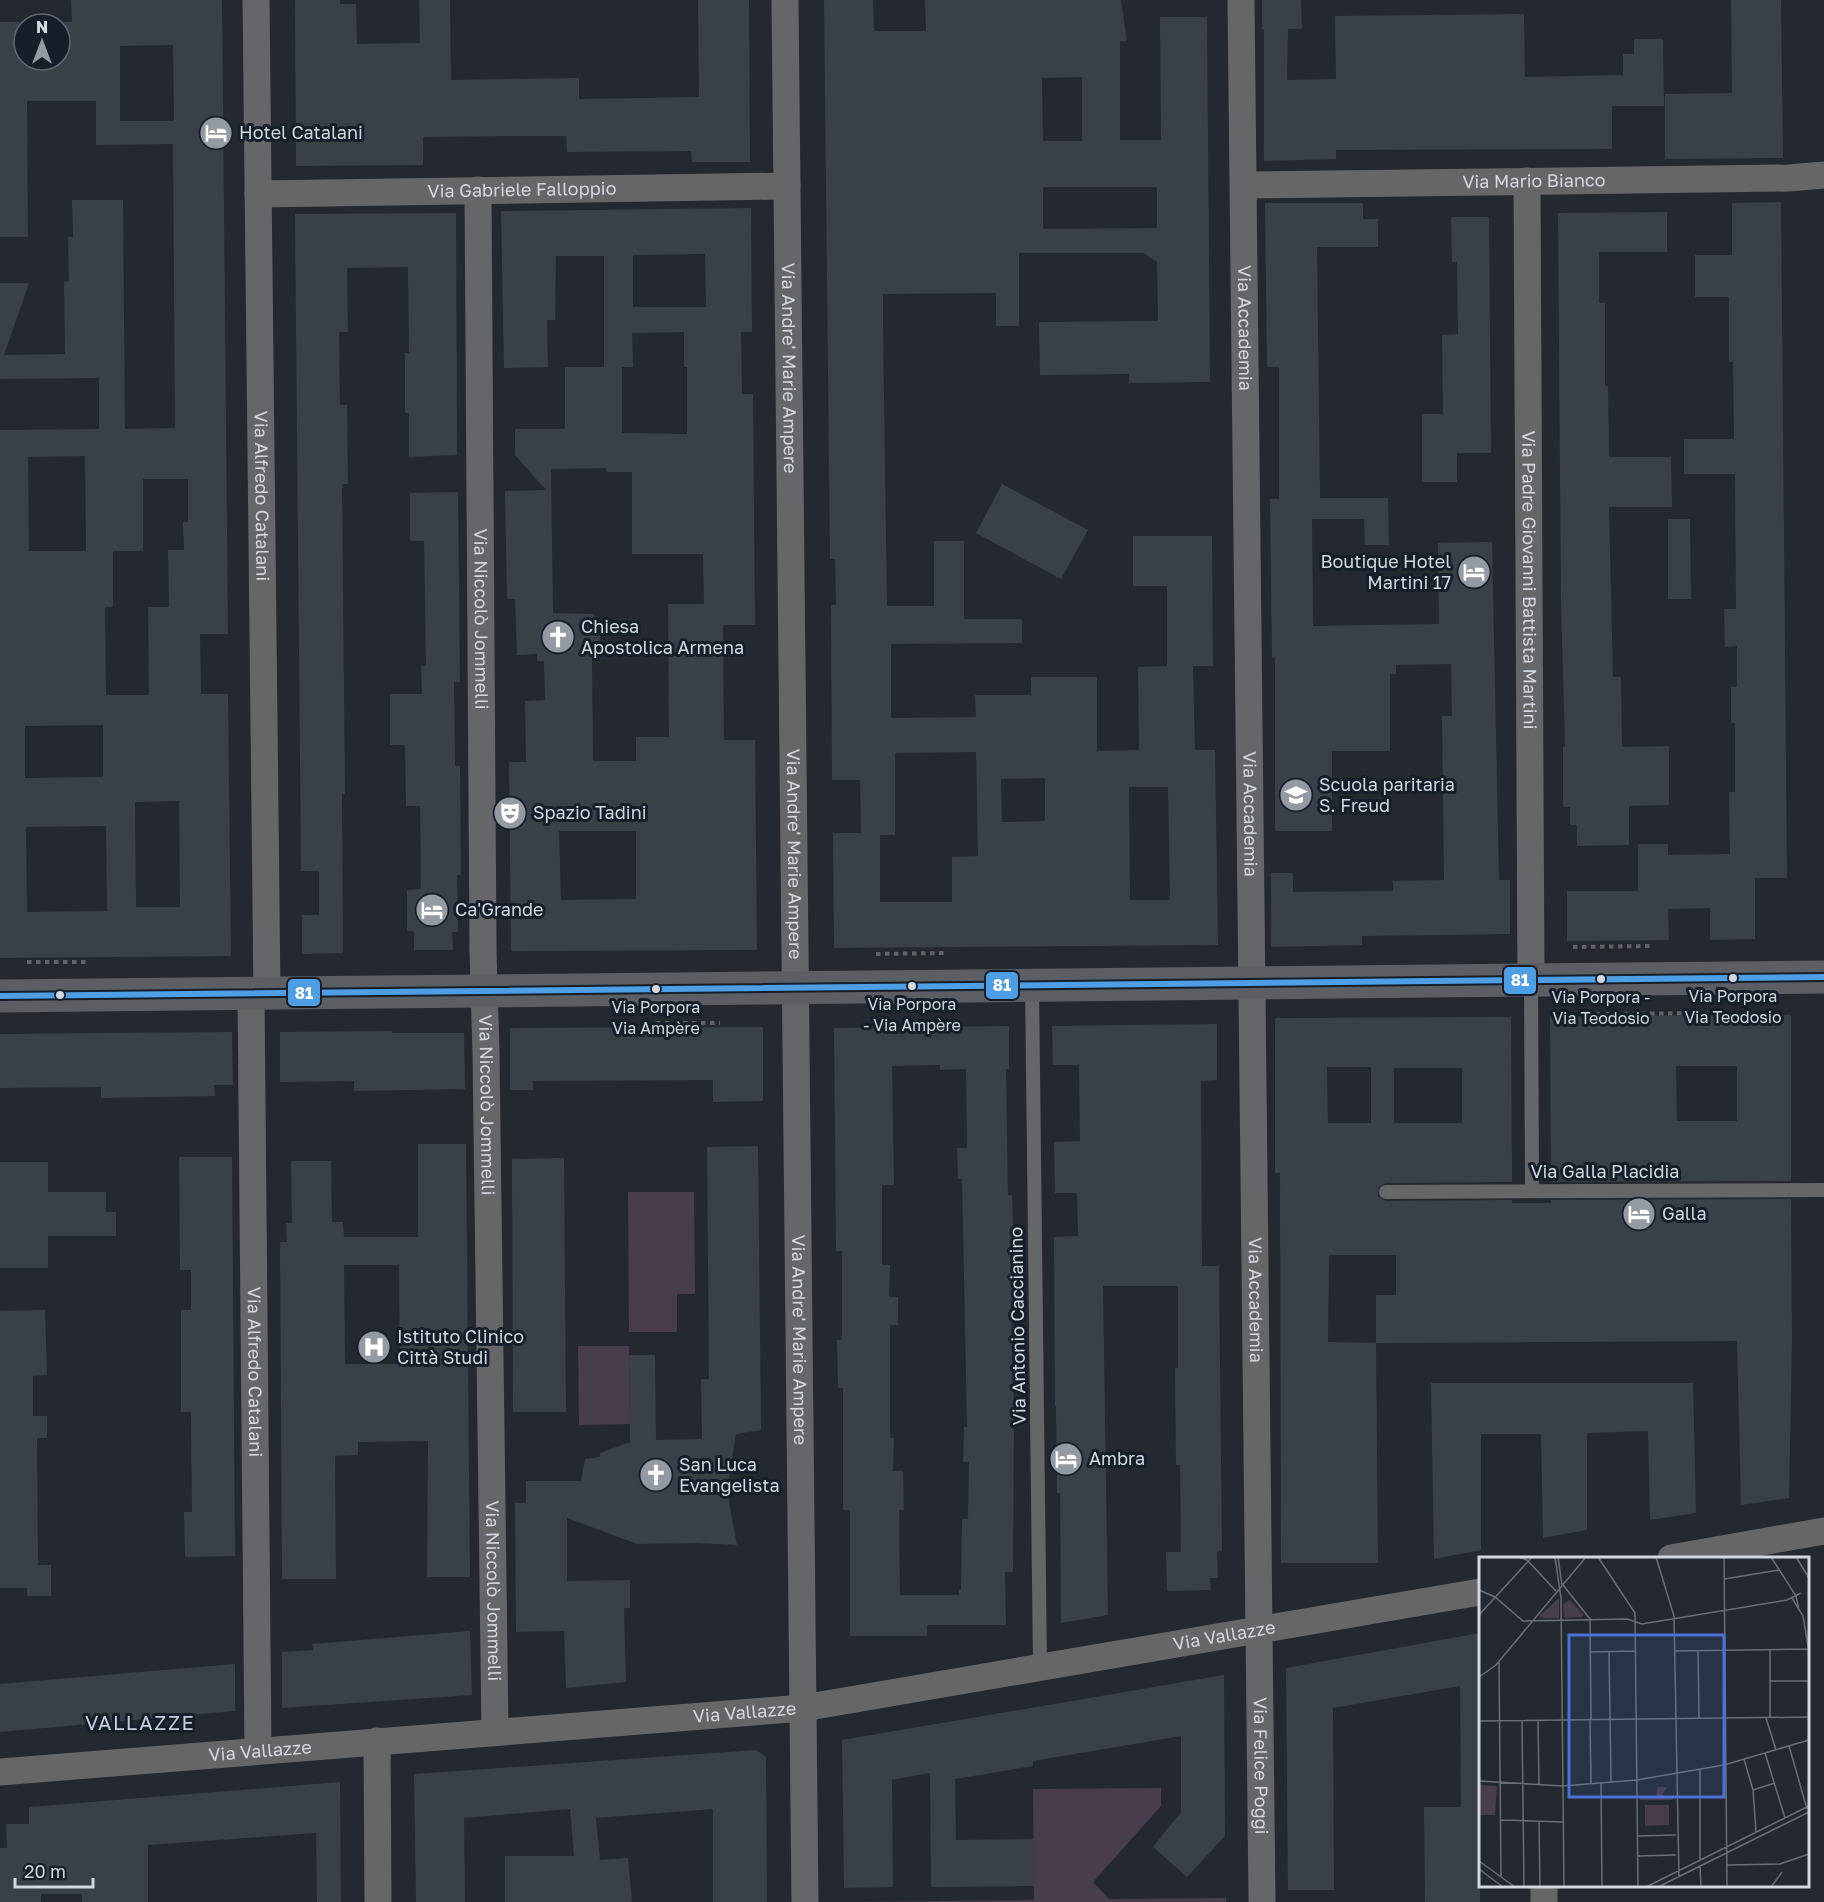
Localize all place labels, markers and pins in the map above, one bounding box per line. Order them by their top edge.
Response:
hotel icon: Hotel Catalani [198,115,234,151]
place label: Hotel Catalani [239,121,363,143]
place label: Boutique Hotel Martini 17 [1320,550,1451,593]
hotel icon: Boutique Hotel Martini 17 [1456,554,1492,590]
place label: Chiesa Apostolica Armena [581,615,744,658]
church icon: Chiesa Apostolica Armena [540,619,576,655]
place label: Scuola paritaria S. Freud [1319,773,1455,816]
school or university icon: Scuola paritaria S. Freud [1278,777,1314,813]
theatre icon: Spazio Tadini [492,795,528,831]
place label: Spazio Tadini [533,801,647,823]
hotel icon: Ca'Grande [414,892,450,928]
place label: Ca'Grande [455,898,543,920]
marker: Via Porpora Via Teodosio [1727,972,1739,984]
marker: Via Porpora - Via Teodosio [1595,973,1607,985]
marker: Via Porpora - Via Ampère [906,980,918,992]
marker: Via Porpora Via Ampère [650,983,662,995]
place label: Via Porpora Via Teodosio [1684,986,1782,1027]
place label: Via Porpora - Via Teodosio [1552,987,1650,1028]
unlabelled marker [54,989,66,1001]
place label: Via Porpora - Via Ampère [863,994,961,1035]
place label: Via Porpora Via Ampère [612,997,700,1038]
hotel icon: Galla [1621,1196,1657,1232]
place label: Galla [1662,1202,1707,1224]
place label: Istituto Clinico Città Studi [397,1325,524,1368]
hospital icon: Istituto Clinico Città Studi [356,1329,392,1365]
hotel icon: Ambra [1048,1441,1084,1477]
place label: Ambra [1089,1447,1145,1469]
place label: San Luca Evangelista [679,1453,780,1496]
church icon: San Luca Evangelista [638,1457,674,1493]

